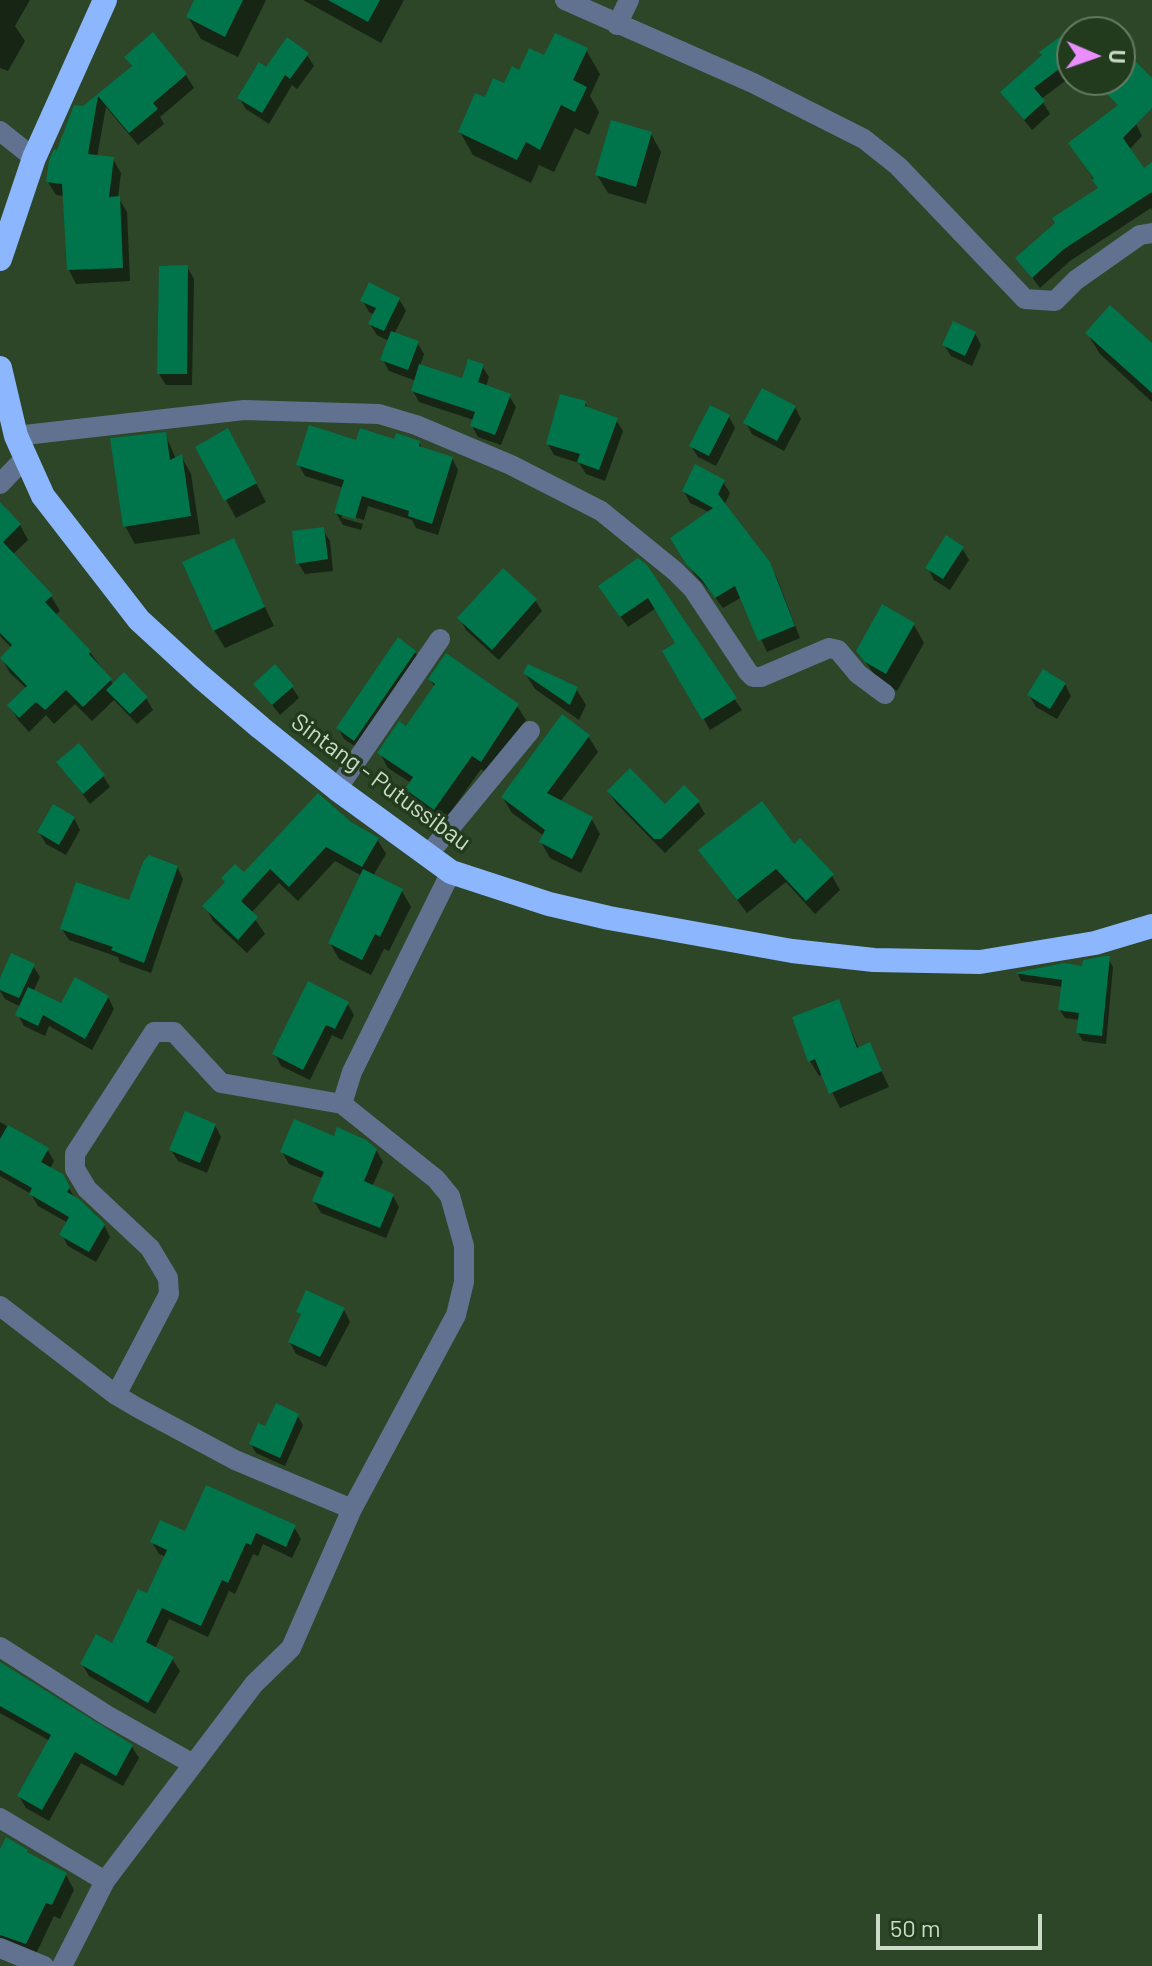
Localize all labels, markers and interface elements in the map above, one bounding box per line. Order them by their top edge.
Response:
north arrow [1056,16,1136,96]
text: U [1105,49,1131,64]
street label: Sintang - Putussibau [286,707,476,857]
scale bar [880,1898,1046,1948]
text: 50 m [890,1913,941,1942]

